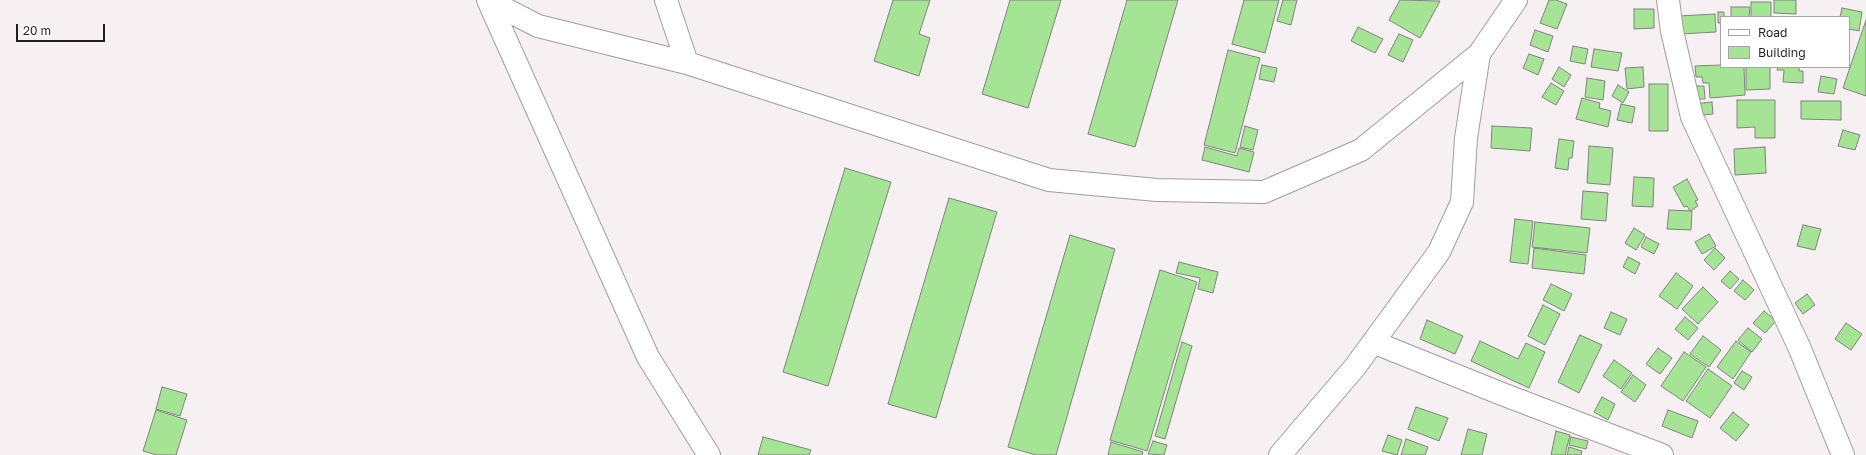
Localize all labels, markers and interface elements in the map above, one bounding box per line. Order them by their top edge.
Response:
scale bar [18,16,107,42]
legend [1720,16,1850,68]
text: 20 m [23,23,51,38]
text: Road [1758,25,1787,40]
text: Building [1758,45,1806,60]

